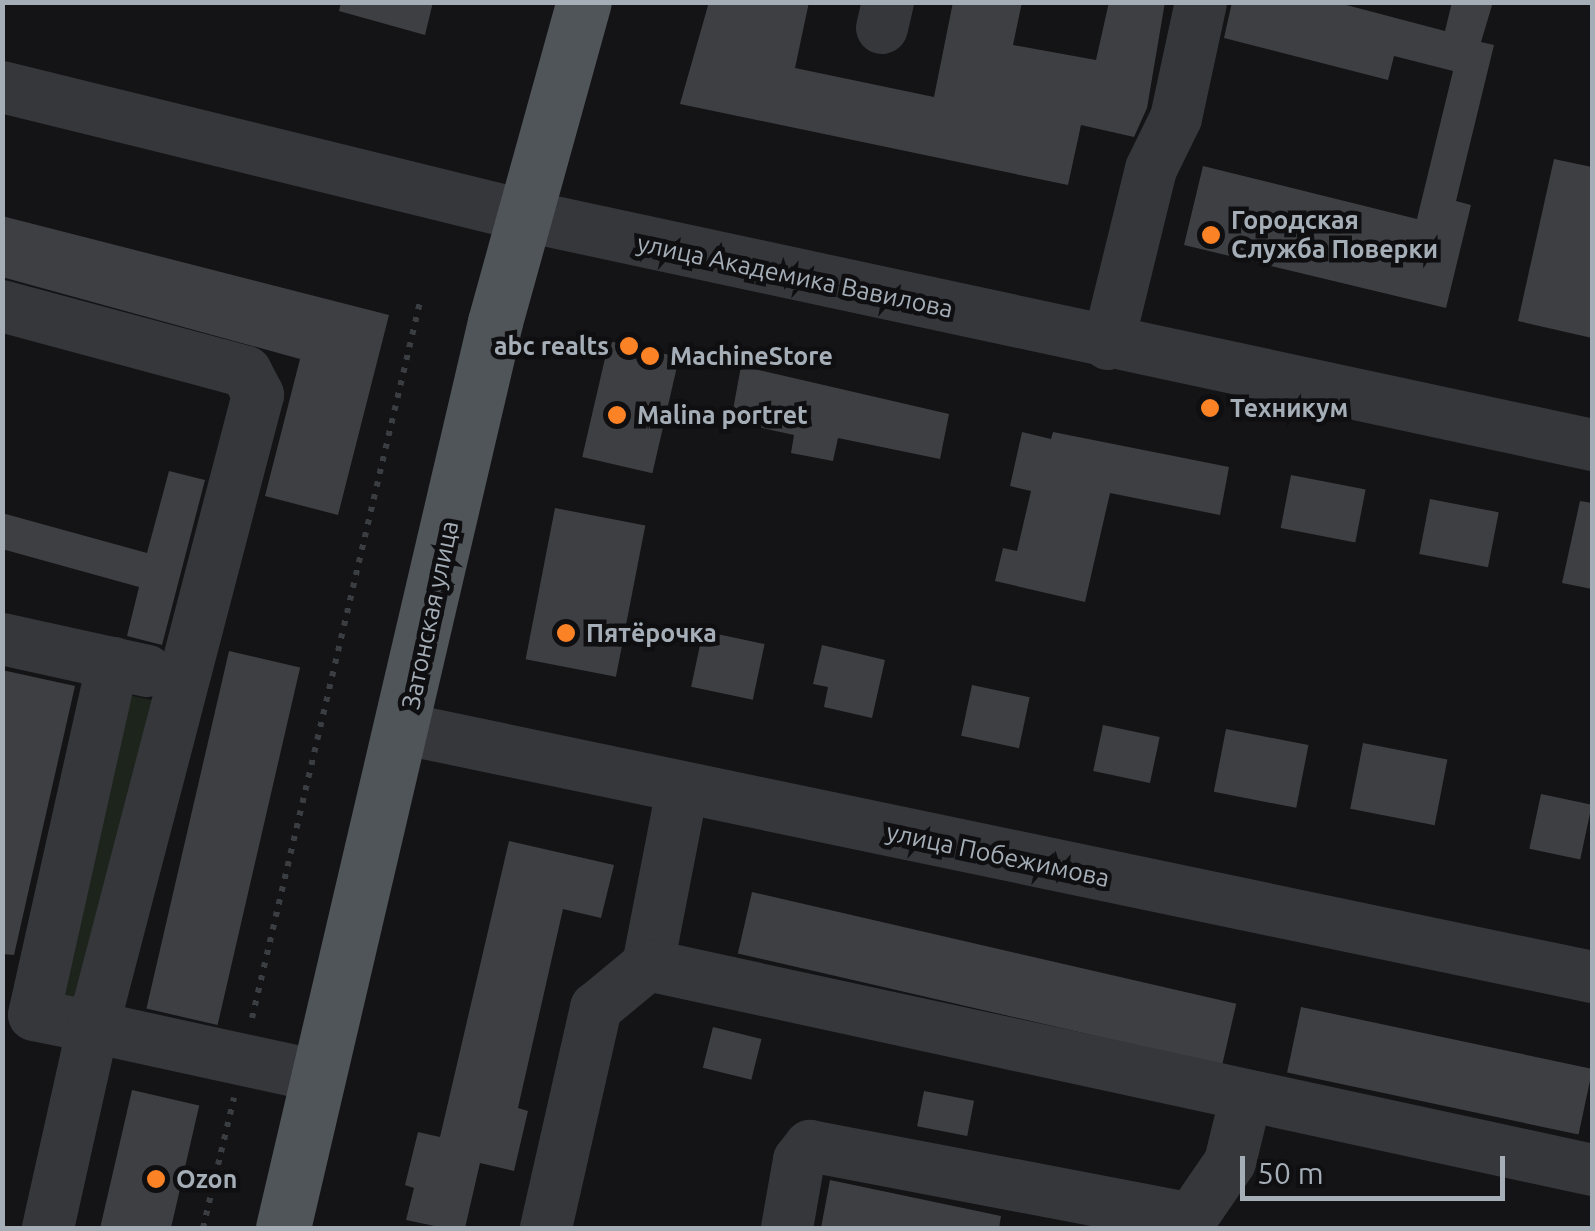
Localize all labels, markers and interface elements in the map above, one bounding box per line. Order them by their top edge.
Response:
place label: Городская Служба Поверки [1231,206,1438,265]
marker: Городская Служба Поверки [1200,224,1222,246]
street label: улица Академика Вавилова [634,228,956,324]
place label: abc realts [494,331,609,361]
marker: abc realts [618,335,640,357]
place label: MachineStore [670,341,833,371]
marker: MachineStore [639,345,661,367]
place label: Техникум [1230,393,1348,423]
marker: Техникум [1199,397,1221,419]
place label: Malina portret [637,400,808,430]
marker: Malina portret [606,404,628,426]
street label: Затонская улица [395,518,465,712]
place label: Пятёрочка [586,618,717,648]
marker: Пятёрочка [555,622,577,644]
street label: улица Побежимова [884,817,1112,893]
scale bar [1245,1136,1510,1198]
text: 50 m [1257,1156,1324,1190]
place label: Ozon [176,1164,237,1194]
marker: Ozon [145,1168,167,1190]

